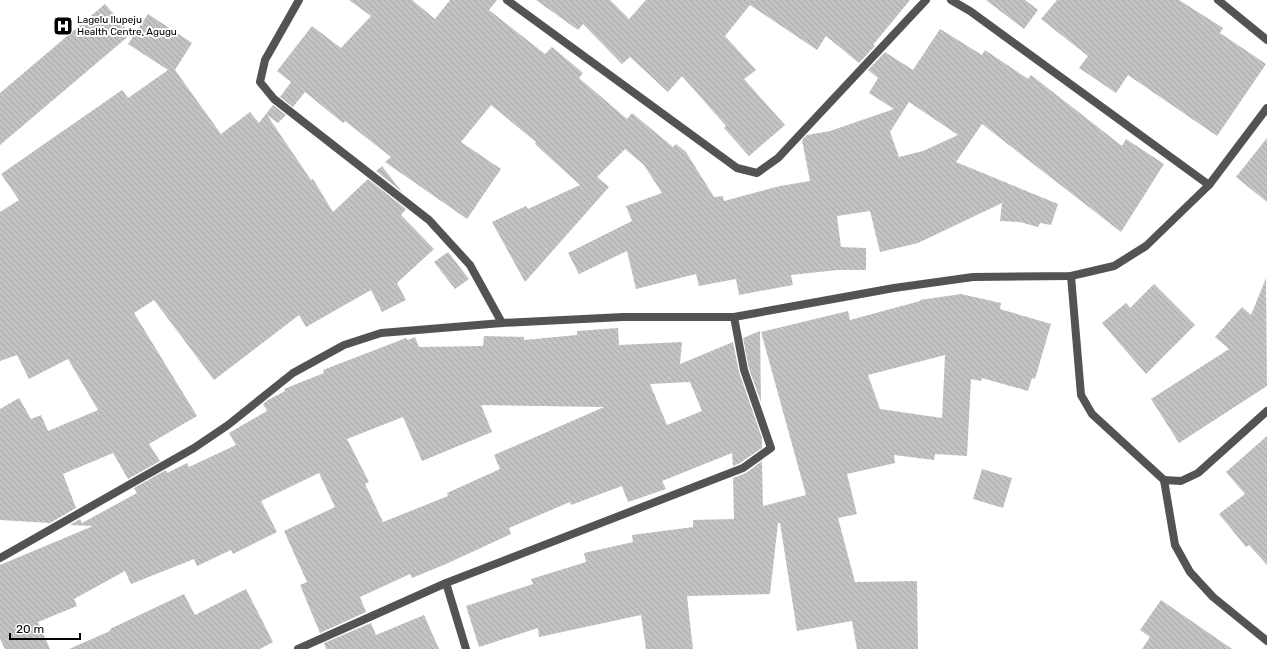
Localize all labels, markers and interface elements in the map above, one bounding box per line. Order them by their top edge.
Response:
place label: Lagelu Ilupeju Health Centre, Agugu [77,14,177,38]
hospital icon: Lagelu Ilupeju Health Centre, Agugu [52,15,74,37]
scale bar [10,615,80,641]
text: 20 m [16,622,44,636]

